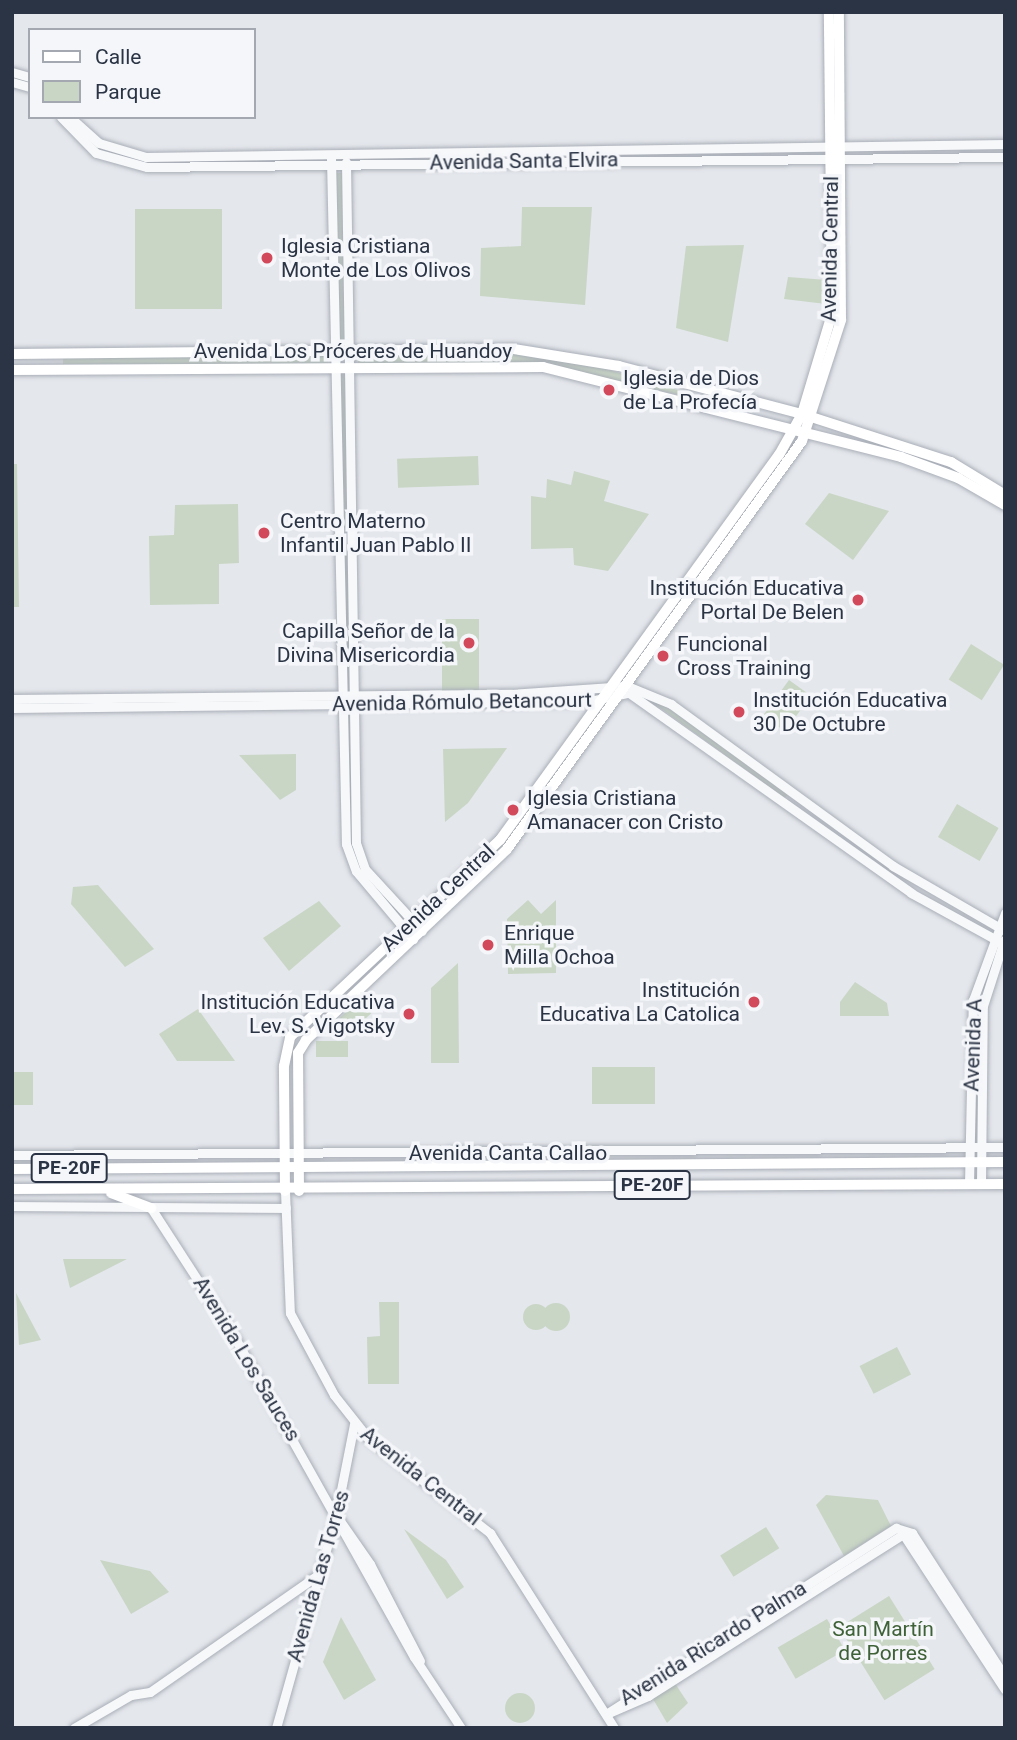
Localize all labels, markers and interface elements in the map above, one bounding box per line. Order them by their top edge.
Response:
legend [28,28,256,119]
text: Calle [95,45,141,69]
text: Parque [95,80,161,104]
street label: Avenida Santa Elvira [429,147,619,175]
street label: Avenida Central [816,176,844,322]
place label: Iglesia Cristiana Monte de Los Olivos [281,233,471,283]
marker: Iglesia Cristiana Monte de Los Olivos [259,250,275,266]
street label: Avenida Los Próceres de Huandoy [194,338,512,364]
place label: Iglesia de Dios de La Profecía [623,365,759,415]
marker: Iglesia de Dios de La Profecía [601,382,617,398]
place label: Centro Materno Infantil Juan Pablo II [280,508,471,558]
marker: Centro Materno Infantil Juan Pablo II [254,523,274,543]
place label: Institución Educativa Portal De Belen [650,575,844,625]
marker: Institución Educativa Portal De Belen [850,592,866,608]
place label: Capilla Señor de la Divina Misericordia [277,618,455,668]
place label: Funcional Cross Training [677,631,812,681]
marker: Capilla Señor de la Divina Misericordia [461,635,477,651]
marker: Funcional Cross Training [655,648,671,664]
street label: Avenida Rómulo Betancourt [332,687,592,717]
place label: Institución Educativa 30 De Octubre [753,687,947,737]
marker: Institución Educativa 30 De Octubre [731,704,747,720]
place label: Iglesia Cristiana Amanacer con Cristo [527,785,723,835]
marker: Iglesia Cristiana Amanacer con Cristo [505,802,521,818]
street label: Avenida Central [376,839,500,957]
place label: Enrique Milla Ochoa [504,920,615,970]
marker: Enrique Milla Ochoa [478,935,498,955]
place label: Institución Educativa La Catolica [539,977,740,1027]
place label: Institución Educativa Lev. S. Vigotsky [201,989,395,1039]
marker: Institución Educativa La Catolica [746,994,762,1010]
street label: Avenida A [959,998,987,1092]
marker: Institución Educativa Lev. S. Vigotsky [401,1006,417,1022]
street label: Avenida Canta Callao [409,1140,607,1166]
road number: PE-20F [31,1152,108,1184]
road number: PE-20F [614,1170,690,1200]
street label: Avenida Los Sauces [188,1272,306,1446]
street label: Avenida Central [356,1421,486,1531]
street label: Avenida Las Torres [281,1487,355,1665]
street label: Avenida Ricardo Palma [615,1575,811,1711]
park label: San Martín de Porres [832,1616,934,1666]

